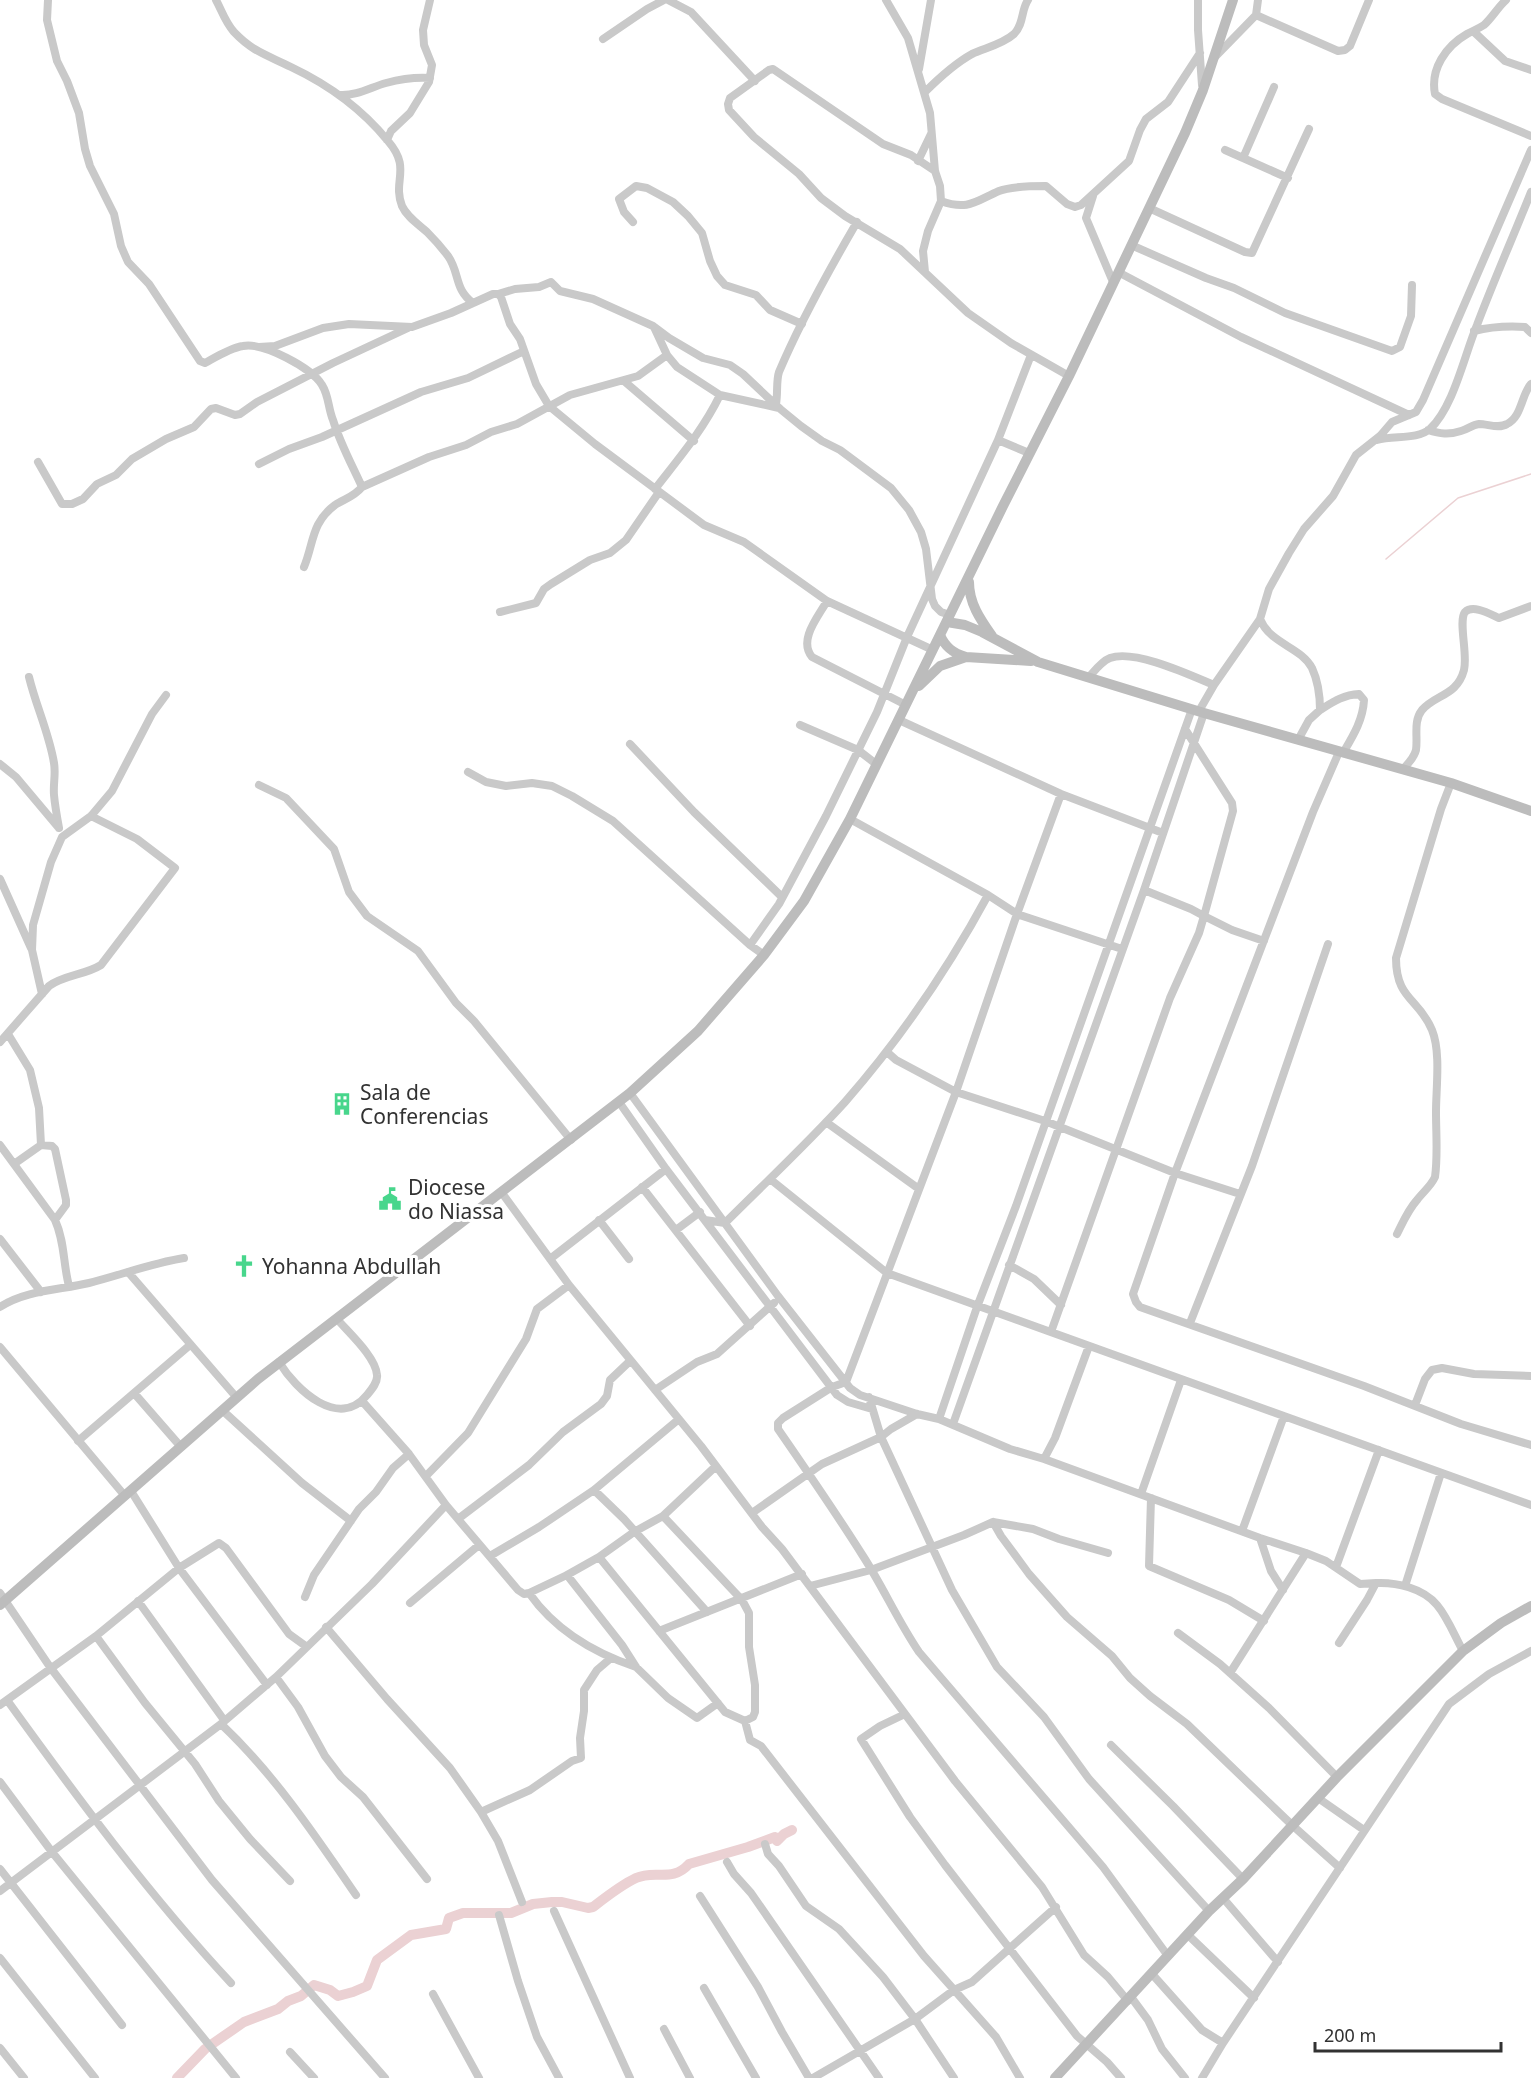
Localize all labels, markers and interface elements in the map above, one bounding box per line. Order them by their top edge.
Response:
place label: Sala de Conferencias [360,1078,488,1130]
building icon: Sala de Conferencias [329,1091,355,1117]
place label: Diocese do Niassa [408,1173,504,1225]
public building icon: Diocese do Niassa [377,1186,403,1212]
place label: Yohanna Abdullah [262,1252,441,1280]
church icon: Yohanna Abdullah [231,1253,257,1279]
scale bar [1315,2015,1501,2053]
text: 200 m [1324,2023,1376,2047]

